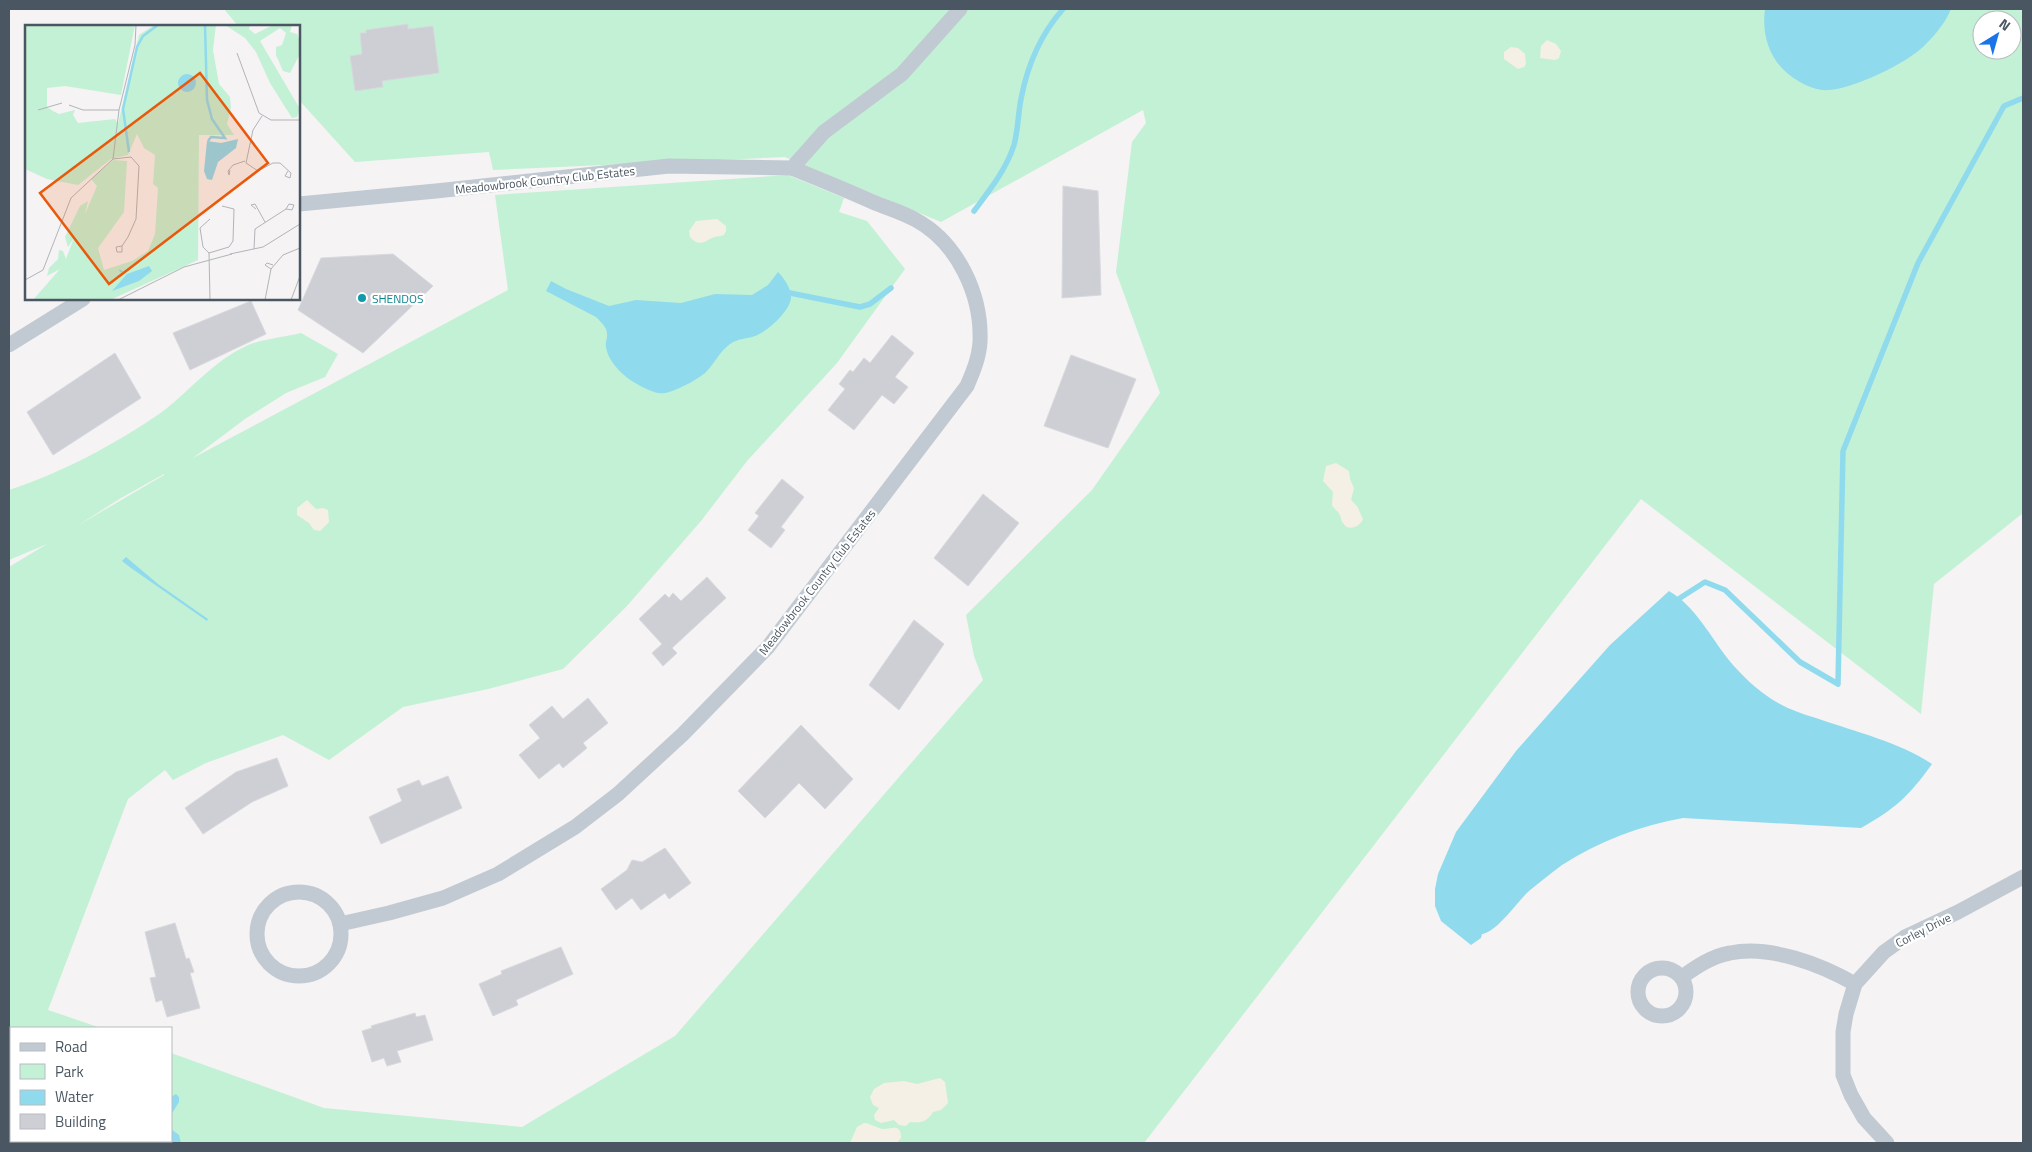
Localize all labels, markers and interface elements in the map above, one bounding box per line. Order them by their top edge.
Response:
north arrow [1972,10,2022,60]
text: N [1995,13,2015,36]
inset map [25,25,300,300]
street label: Meadowbrook Country Club Estates [454,161,636,199]
place label: SHENDOS [372,289,424,308]
marker: SHENDOS [356,292,368,304]
street label: Meadowbrook Country Club Estates [754,505,880,659]
street label: Corley Drive [1892,908,1954,952]
legend [10,1027,172,1142]
text: Road [55,1035,87,1058]
text: Park [55,1060,84,1083]
text: Water [55,1085,94,1108]
text: Building [55,1110,106,1133]

